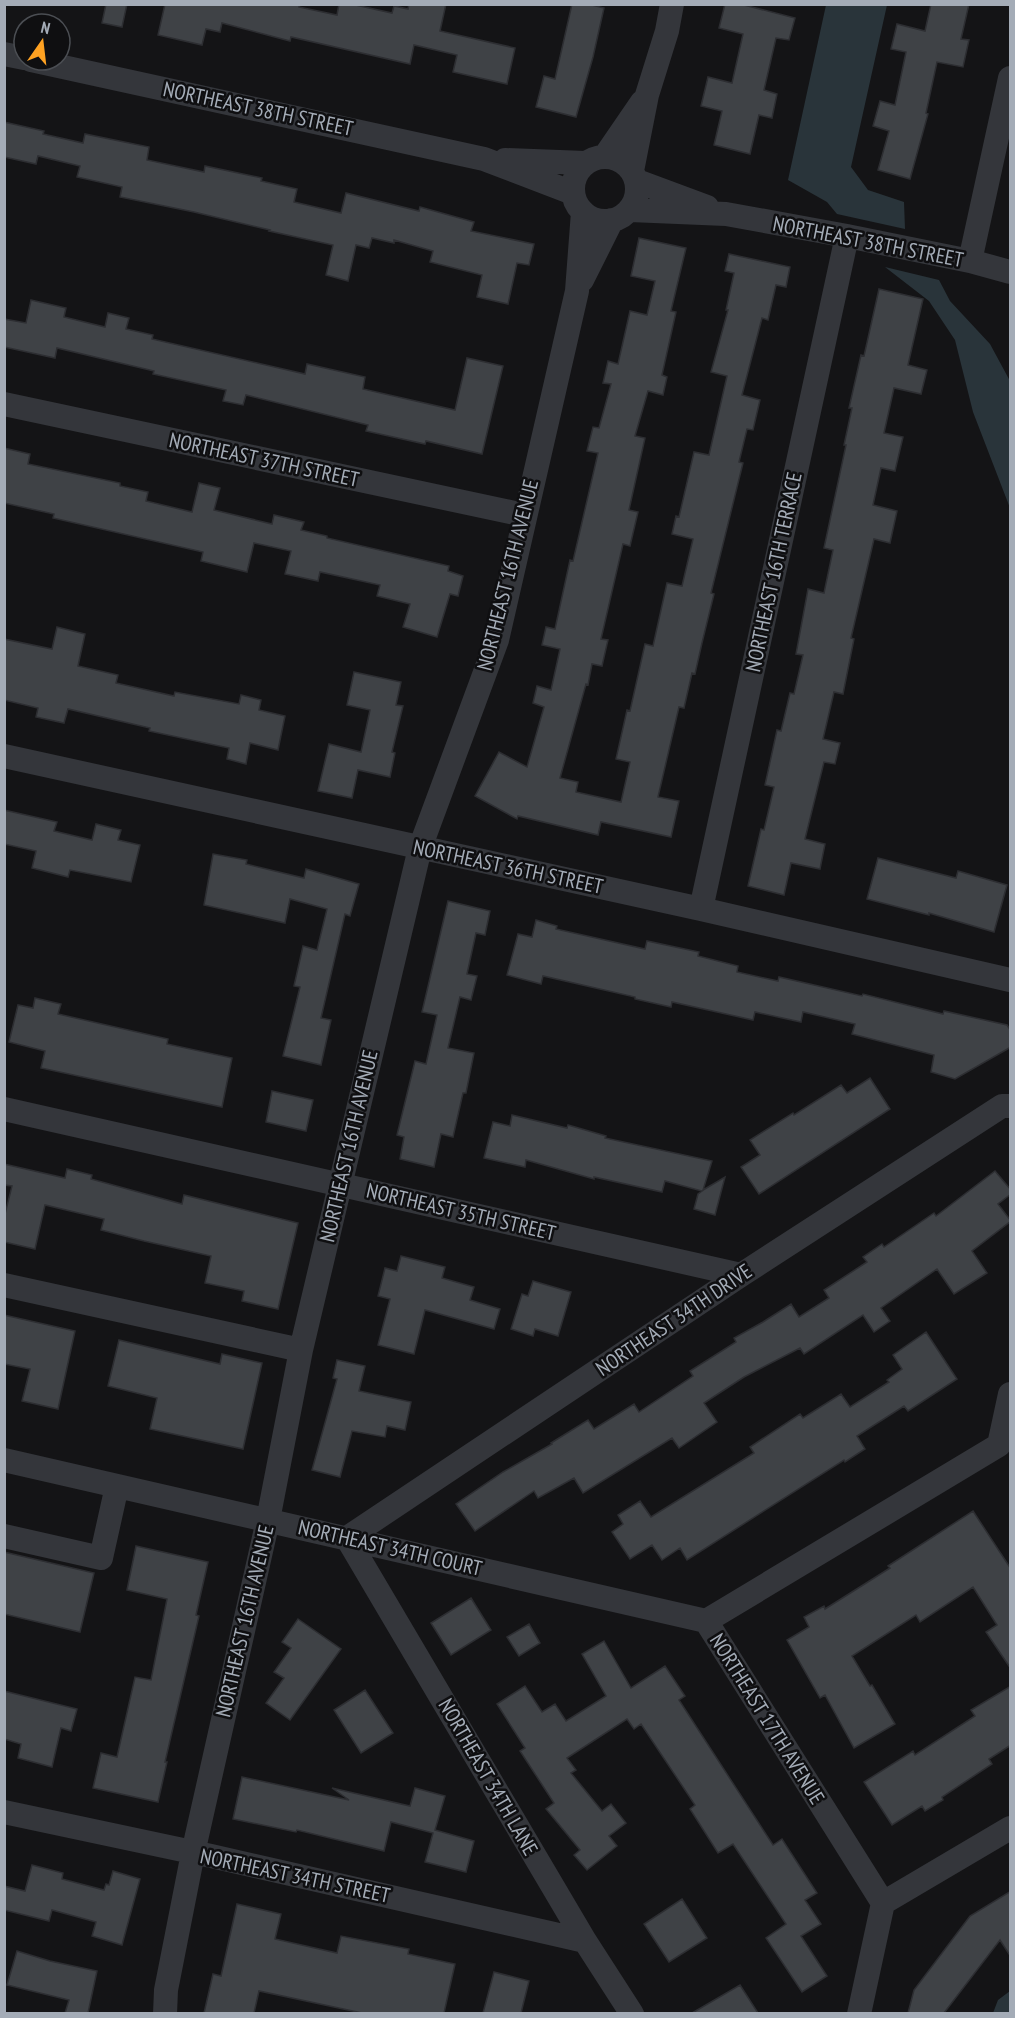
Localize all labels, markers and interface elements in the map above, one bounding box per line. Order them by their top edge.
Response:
north arrow [12,12,72,72]
text: N [39,17,52,38]
street label: NORTHEAST 38TH STREET [161,75,356,142]
street label: NORTHEAST 38TH STREET [771,210,966,273]
street label: NORTHEAST 37TH STREET [167,426,362,493]
street label: NORTHEAST 16TH TERRACE [739,470,808,674]
street label: NORTHEAST 16TH AVENUE [471,476,544,673]
street label: NORTHEAST 36TH STREET [411,833,606,900]
street label: NORTHEAST 16TH AVENUE [313,1047,384,1245]
street label: NORTHEAST 35TH STREET [364,1177,559,1247]
street label: NORTHEAST 34TH DRIVE [591,1257,757,1382]
street label: NORTHEAST 34TH COURT [296,1513,485,1582]
street label: NORTHEAST 16TH AVENUE [209,1522,280,1720]
street label: NORTHEAST 17TH AVENUE [704,1628,831,1809]
street label: NORTHEAST 34TH LANE [433,1693,544,1860]
street label: NORTHEAST 34TH STREET [198,1842,393,1909]

